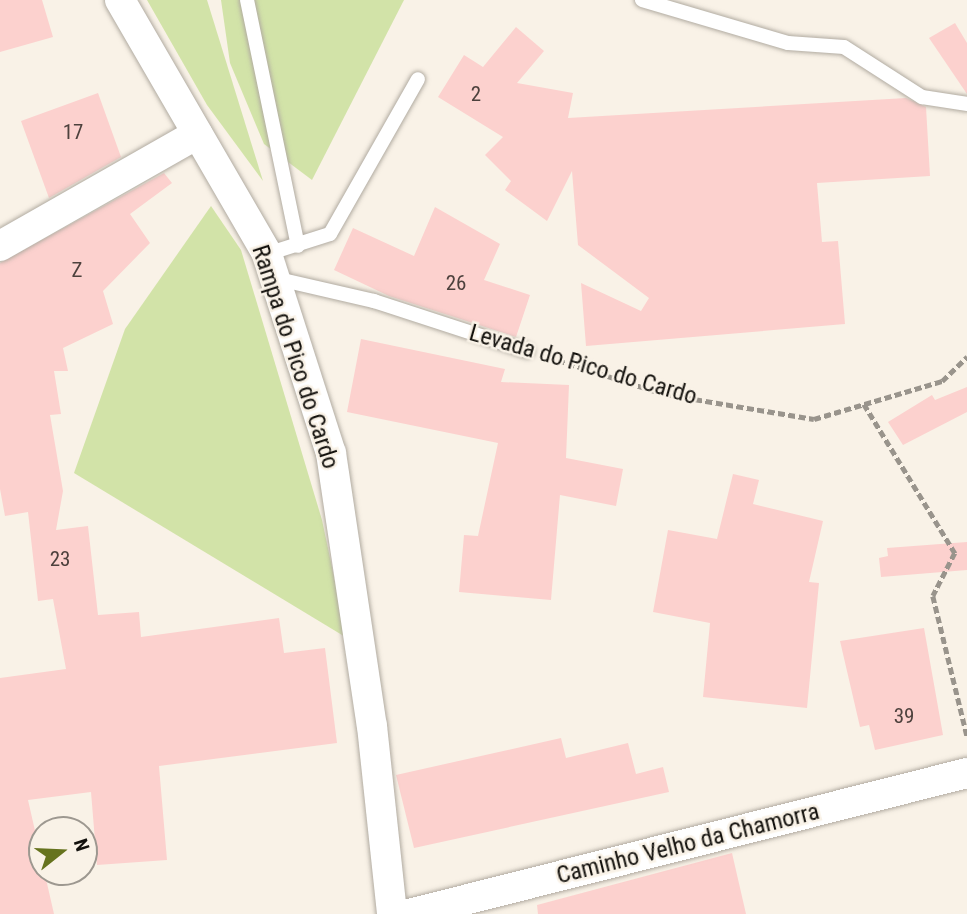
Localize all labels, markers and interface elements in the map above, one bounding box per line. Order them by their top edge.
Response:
house number: 2 [471,81,481,107]
house number: 17 [63,119,83,145]
street label: Rampa do Pico do Cardo [245,241,345,473]
house number: Z [72,257,82,283]
house number: 26 [446,270,466,296]
street label: Levada do Pico do Cardo [466,319,700,411]
house number: 23 [50,546,70,572]
house number: 39 [894,703,914,729]
street label: Caminho Velho da Chamorra [554,797,822,891]
north arrow [28,816,98,886]
text: N [69,836,94,854]

